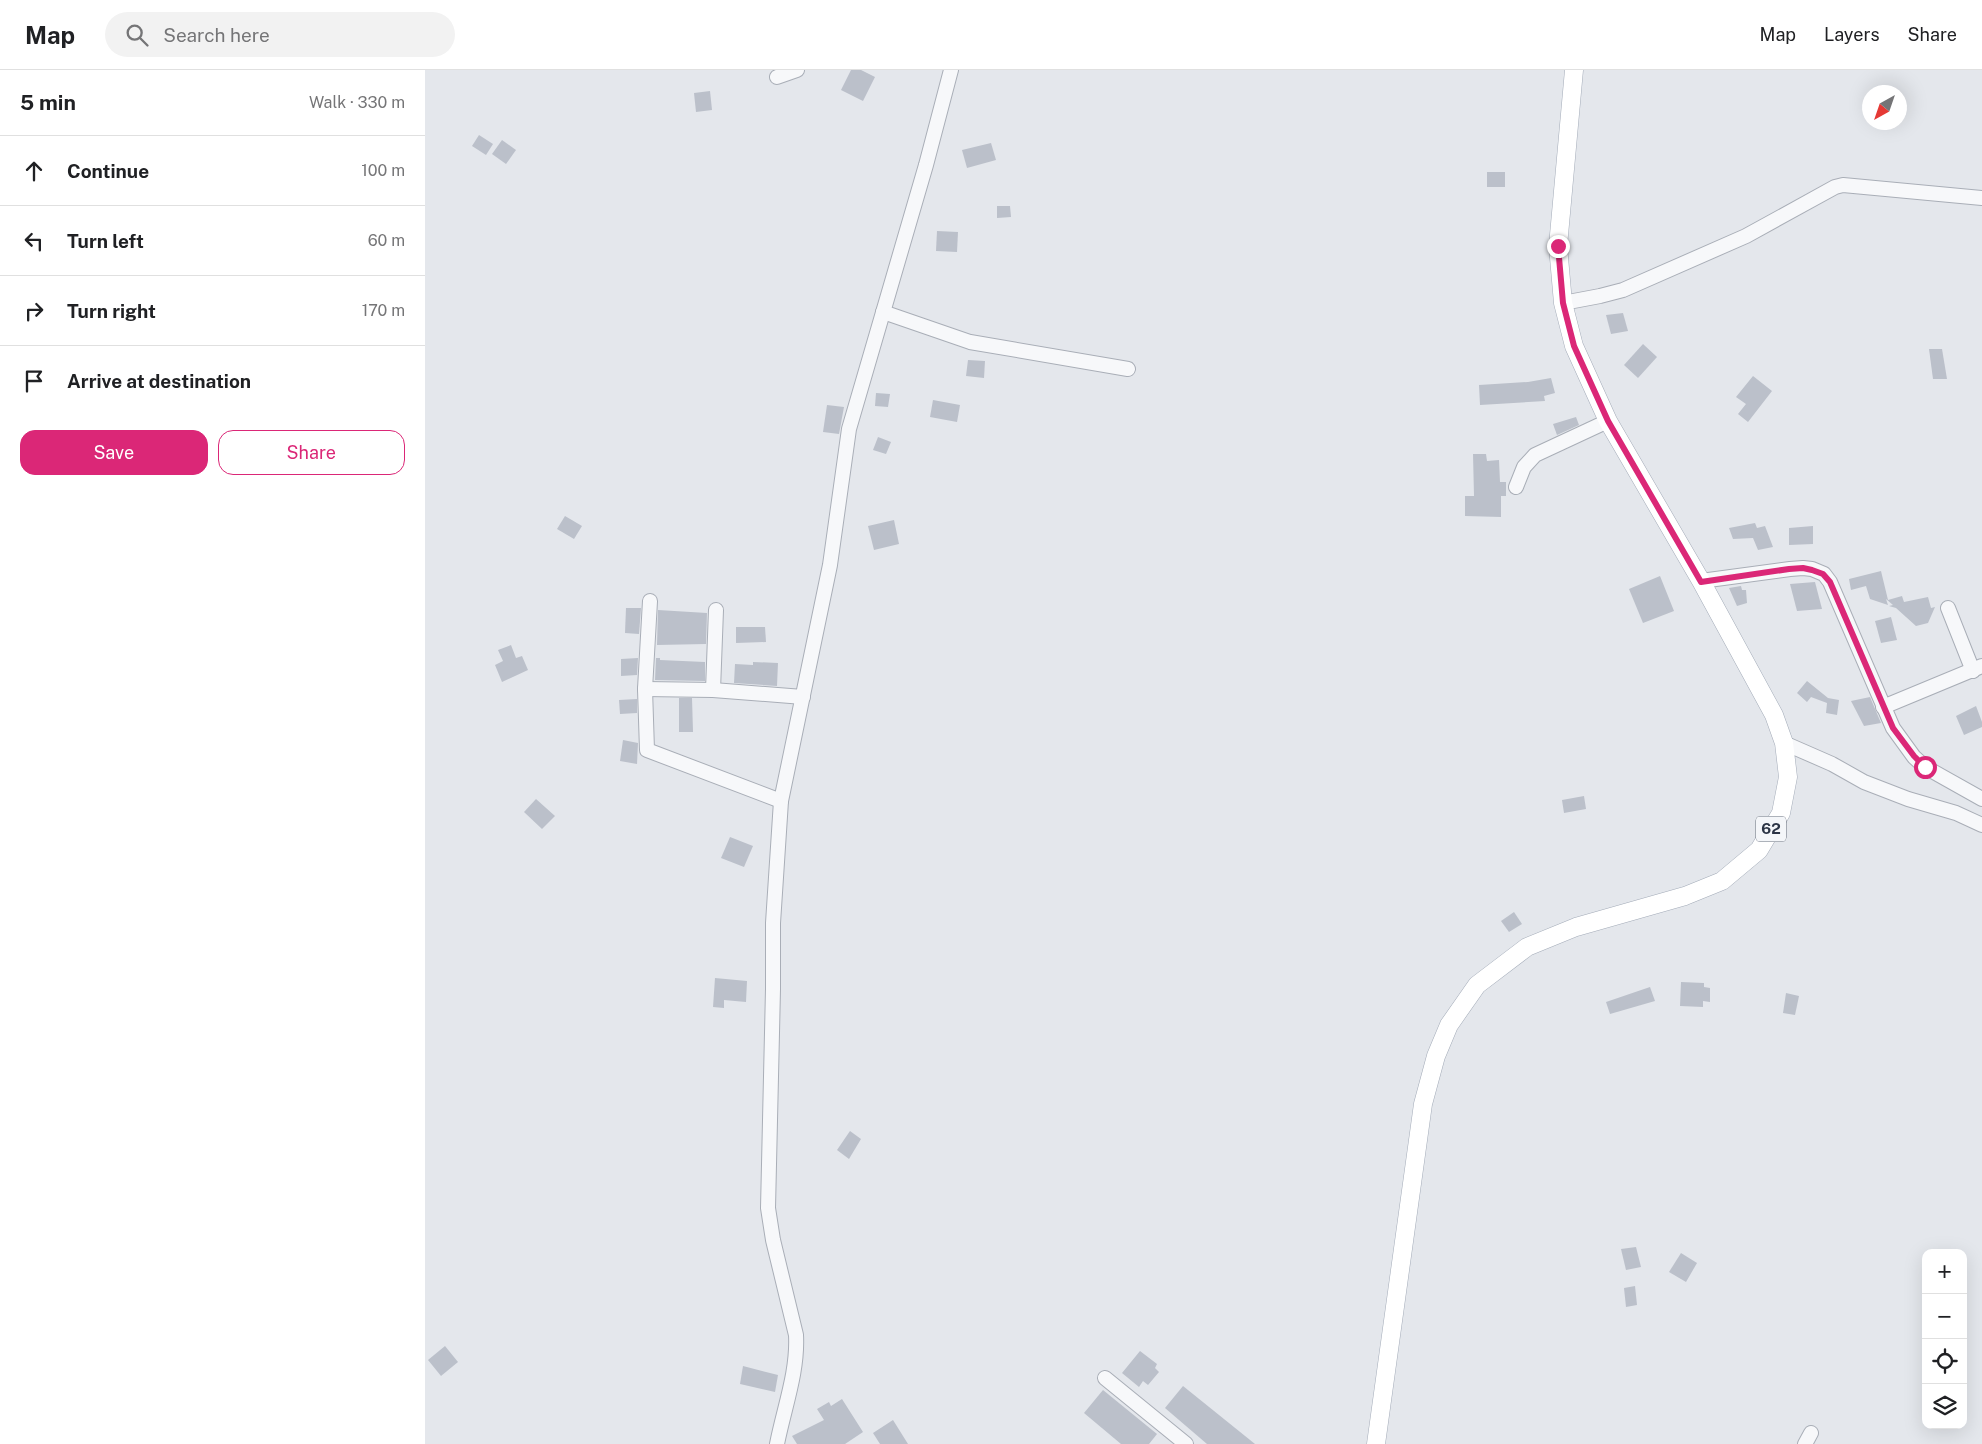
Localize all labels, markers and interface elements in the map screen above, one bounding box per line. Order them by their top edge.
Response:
search box [105,12,455,57]
text: Map [25,21,75,49]
icon: search [123,21,151,49]
text: Search here [163,24,270,46]
text: Map [1760,24,1796,45]
text: Layers [1824,24,1880,45]
text: Share [1908,24,1957,45]
north arrow [1862,85,1907,130]
text: 5 min [20,90,76,115]
text: Walk · 330 m [309,93,405,112]
icon: ahead [20,157,48,185]
text: Continue [67,160,149,182]
text: 100 m [361,161,405,180]
icon: left [20,227,48,255]
text: Turn left [67,230,144,252]
text: 60 m [368,231,405,250]
route end [1547,235,1570,258]
icon: right [20,297,48,325]
text: Turn right [67,300,156,322]
text: 170 m [362,301,405,320]
icon: arrive [20,367,48,395]
text: Arrive at destination [67,370,251,392]
button: Save [20,430,208,475]
button: Share [218,430,405,475]
route start [1914,756,1937,779]
road number: 62 [1756,816,1786,842]
map controls [1922,1249,1967,1429]
button: + [1922,1249,1967,1294]
button: − [1922,1294,1967,1339]
button: locate [1922,1339,1967,1384]
button: layers [1922,1384,1967,1429]

